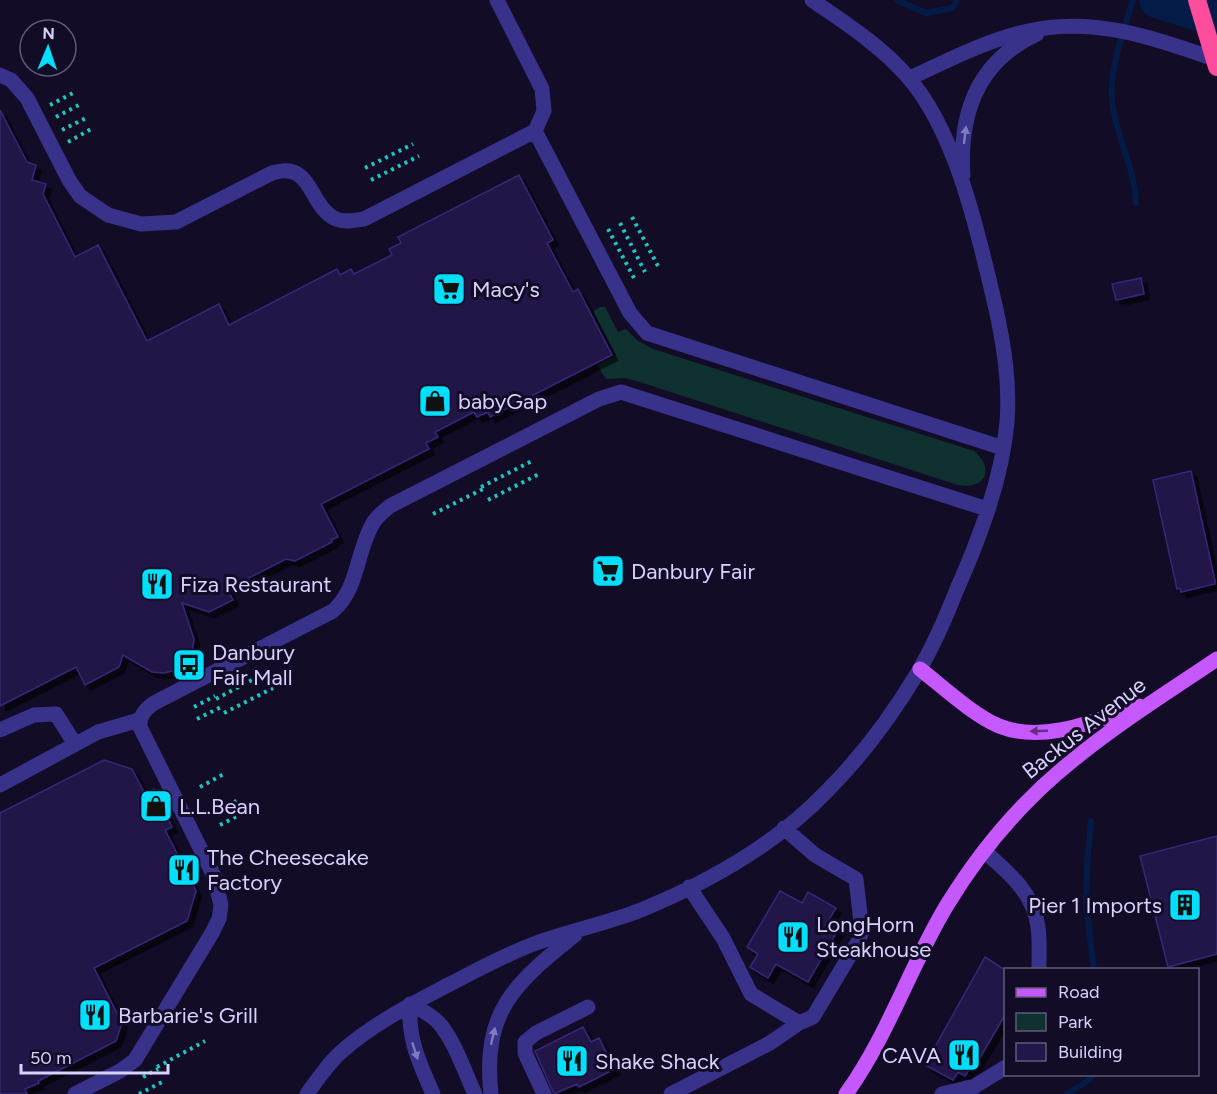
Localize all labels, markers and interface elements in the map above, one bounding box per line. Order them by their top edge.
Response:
north arrow [18,18,78,78]
text: N [42,24,55,43]
one-way arrow [960,125,969,144]
supermarket icon: Macy's [431,271,467,307]
place label: Macy's [472,276,540,303]
shop icon: babyGap [417,383,453,419]
place label: babyGap [458,388,547,415]
supermarket icon: Danbury Fair [590,553,626,589]
place label: Danbury Fair [631,558,755,585]
restaurant icon: Fiza Restaurant [139,566,175,602]
place label: Fiza Restaurant [180,571,332,598]
place label: Danbury Fair Mall [212,639,295,691]
bus stop icon: Danbury Fair Mall [171,647,207,683]
street label: Backus Avenue [1017,671,1151,785]
one-way arrow [1030,726,1049,736]
shop icon: L.L.Bean [138,788,174,824]
place label: L.L.Bean [179,793,260,820]
place label: The Cheesecake Factory [207,844,369,896]
restaurant icon: The Cheesecake Factory [166,852,202,888]
building icon: Pier 1 Imports [1167,887,1203,923]
place label: Pier 1 Imports [1028,892,1162,919]
place label: LongHorn Steakhouse [816,911,931,963]
restaurant icon: LongHorn Steakhouse [775,919,811,955]
legend [1004,968,1199,1076]
text: Road [1058,981,1099,1003]
restaurant icon: Barbarie's Grill [77,997,113,1033]
place label: Barbarie's Grill [118,1002,258,1029]
text: Park [1058,1011,1093,1033]
one-way arrow [489,1026,498,1045]
scale bar [21,1037,168,1075]
restaurant icon: CAVA [946,1037,982,1073]
text: Building [1058,1041,1123,1063]
one-way arrow [410,1042,420,1060]
place label: CAVA [882,1042,941,1069]
restaurant icon: Shake Shack [554,1043,590,1079]
text: 50 m [30,1047,72,1069]
place label: Shake Shack [595,1048,720,1075]

